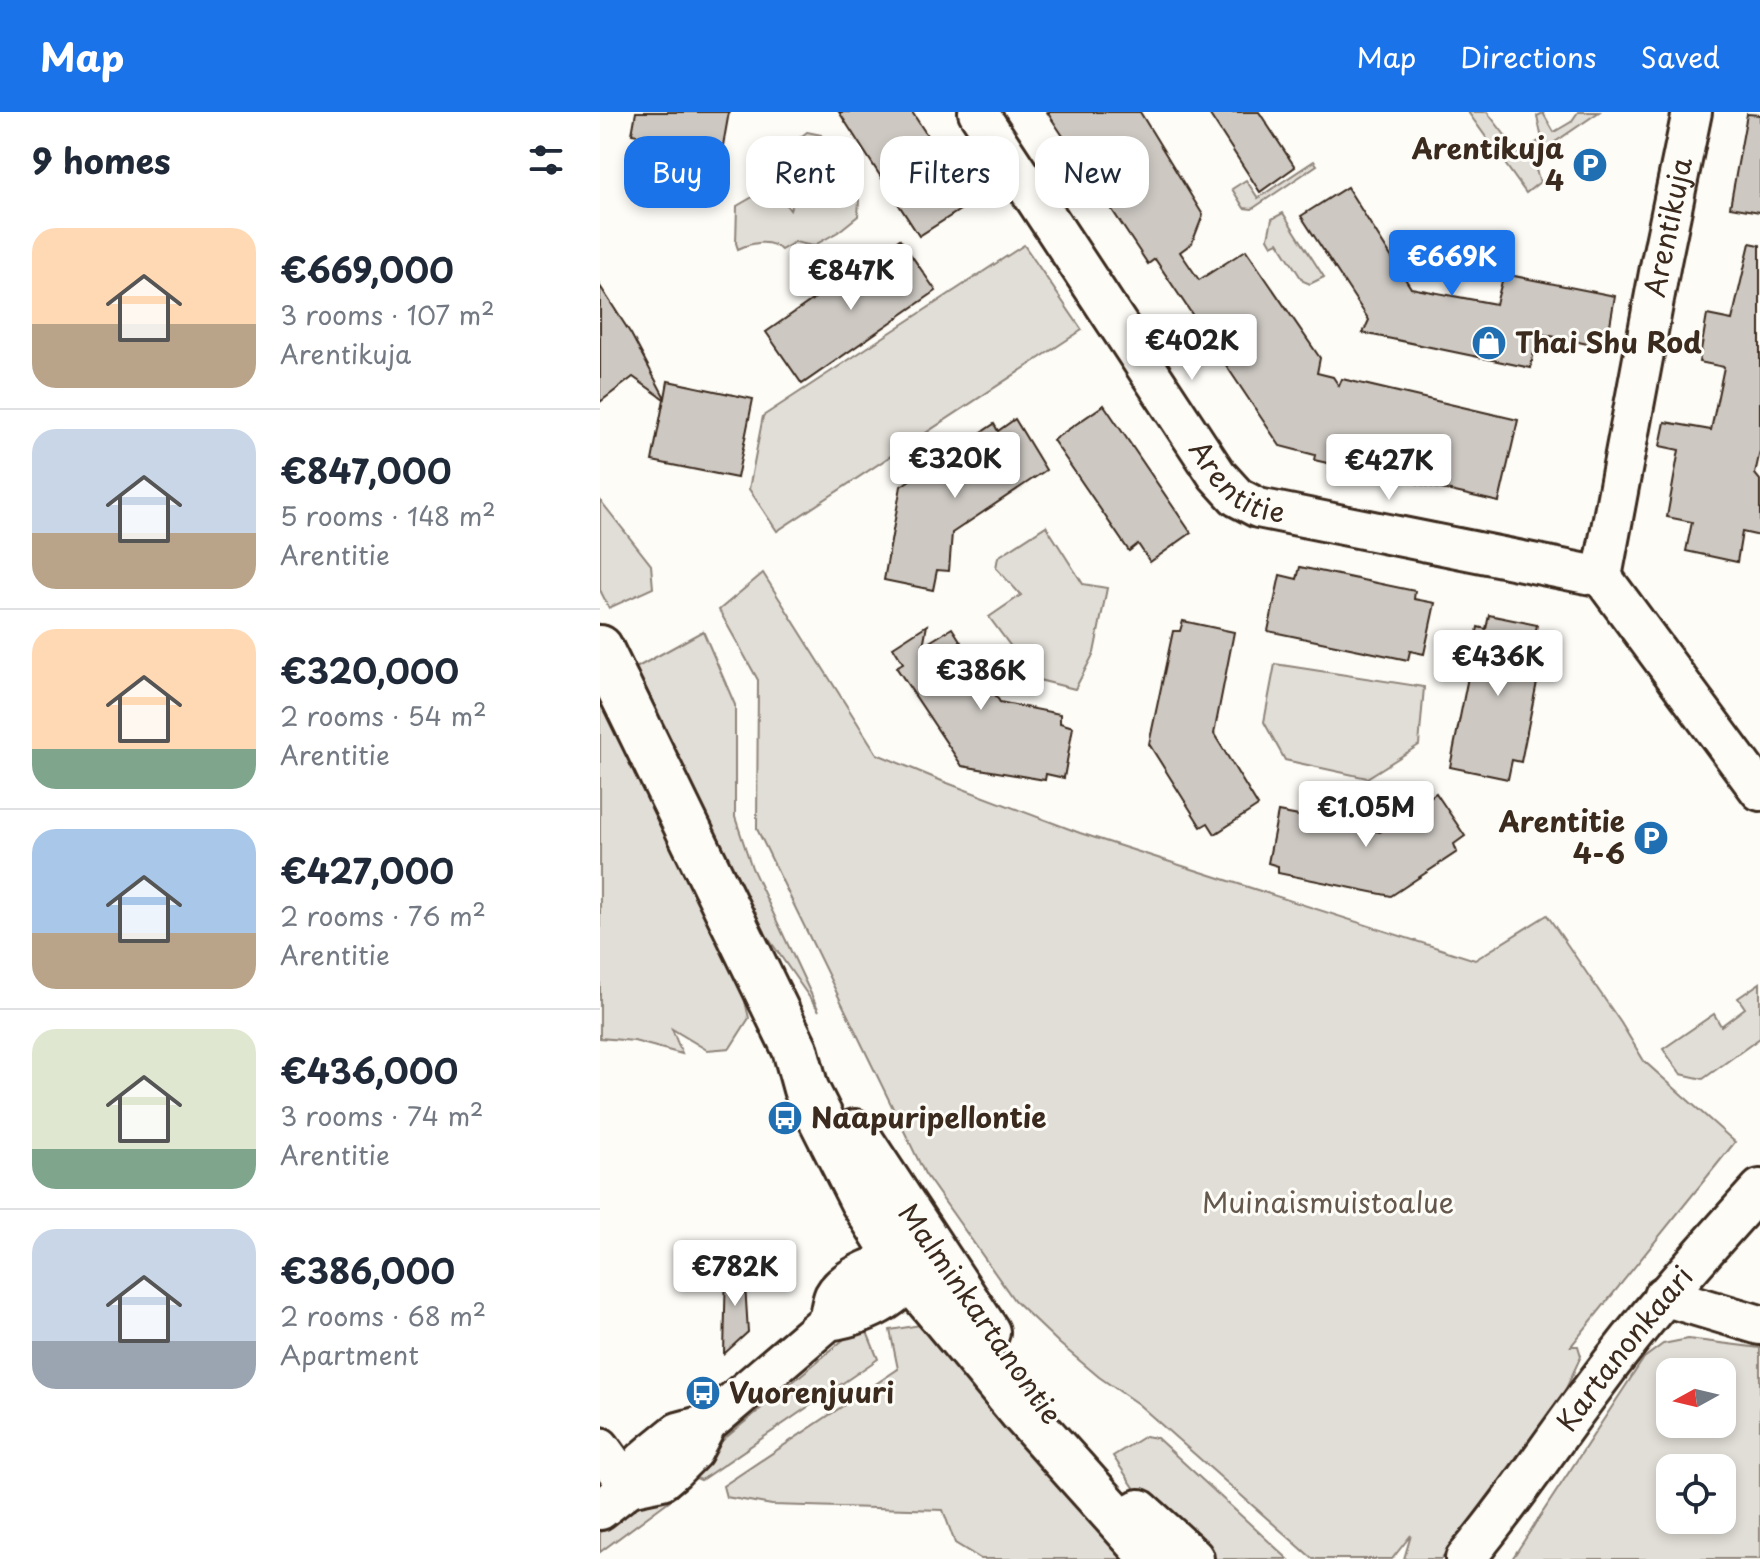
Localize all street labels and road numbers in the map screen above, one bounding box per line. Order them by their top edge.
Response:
street label: Arentikuja [1632,153,1702,300]
street label: Arentitie [1180,431,1289,533]
street label: Malminkartanontie [889,1194,1074,1432]
street label: Kartanonkaari [1545,1256,1702,1440]

